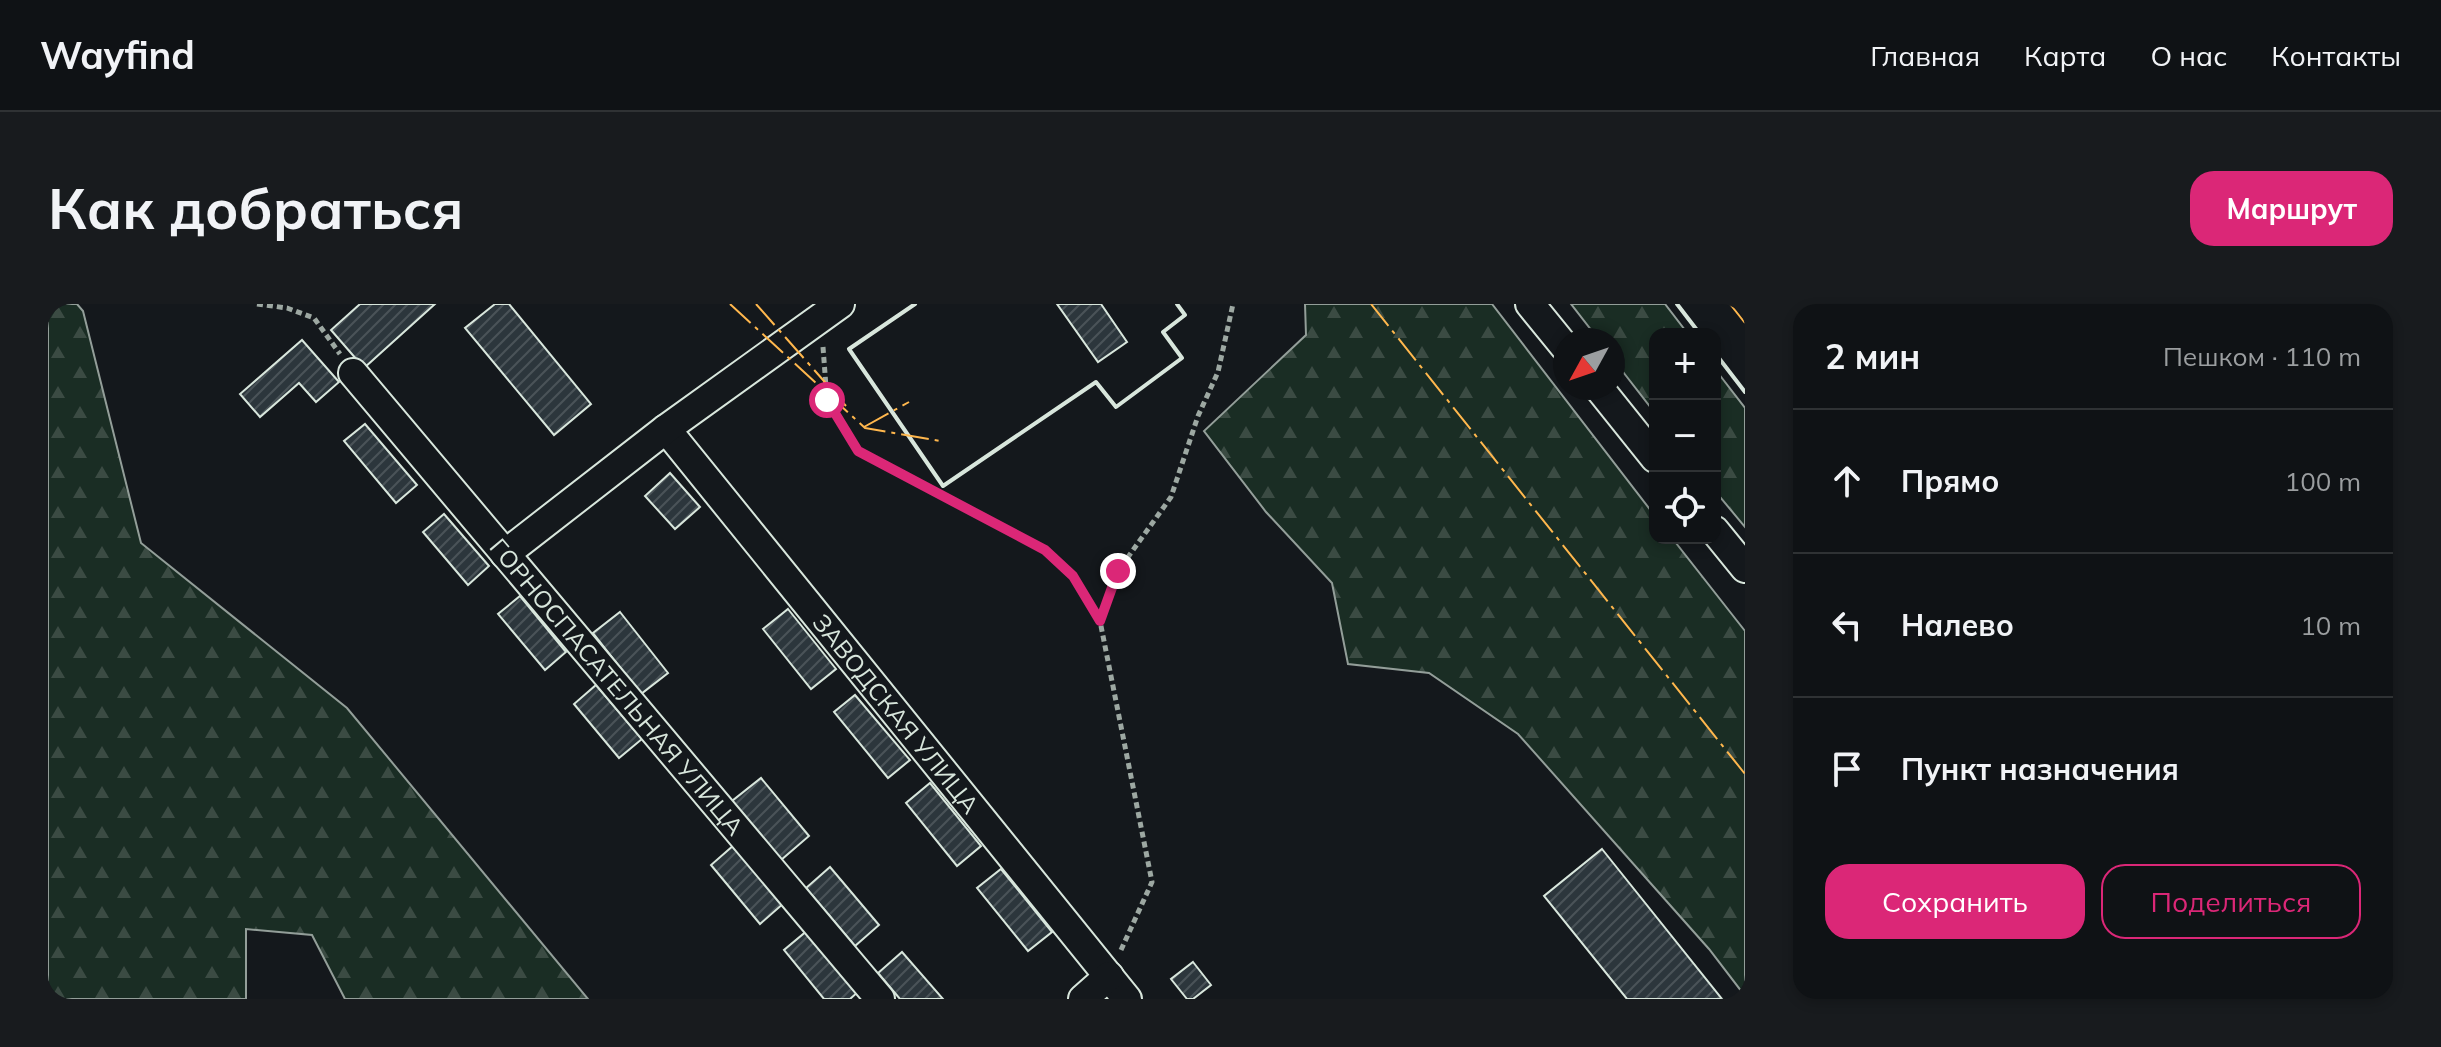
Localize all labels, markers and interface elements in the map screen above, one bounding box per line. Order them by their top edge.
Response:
text: Wayfind [40,31,195,79]
text: Главная [1870,38,1980,73]
text: Карта [2024,38,2106,73]
text: О нас [2150,38,2227,73]
text: Контакты [2271,38,2401,73]
button: Маршрут [2190,171,2393,246]
text: Как добраться [48,173,463,243]
north arrow [1553,328,1625,400]
map controls [1649,328,1721,544]
button: + [1649,328,1721,400]
text: 2 мин [1825,335,1920,378]
text: Пешком · 110 m [2163,340,2361,373]
route start [809,382,845,418]
button: − [1649,400,1721,472]
icon: ahead [1825,459,1869,503]
text: Прямо [1901,462,1999,500]
text: 100 m [2285,465,2361,498]
button: locate [1649,472,1721,544]
street label: ГОРНОСПАСАТЕЛЬНАЯ УЛИЦА [484,532,751,841]
route end [1100,553,1136,589]
icon: left [1825,603,1869,647]
text: Налево [1901,606,2014,644]
street label: ЗАВОДСКАЯ УЛИЦА [807,608,986,820]
text: 10 m [2300,609,2361,642]
icon: arrive [1825,747,1869,791]
text: Пункт назначения [1901,750,2179,788]
button: Сохранить [1825,864,2085,939]
button: Поделиться [2101,864,2361,939]

